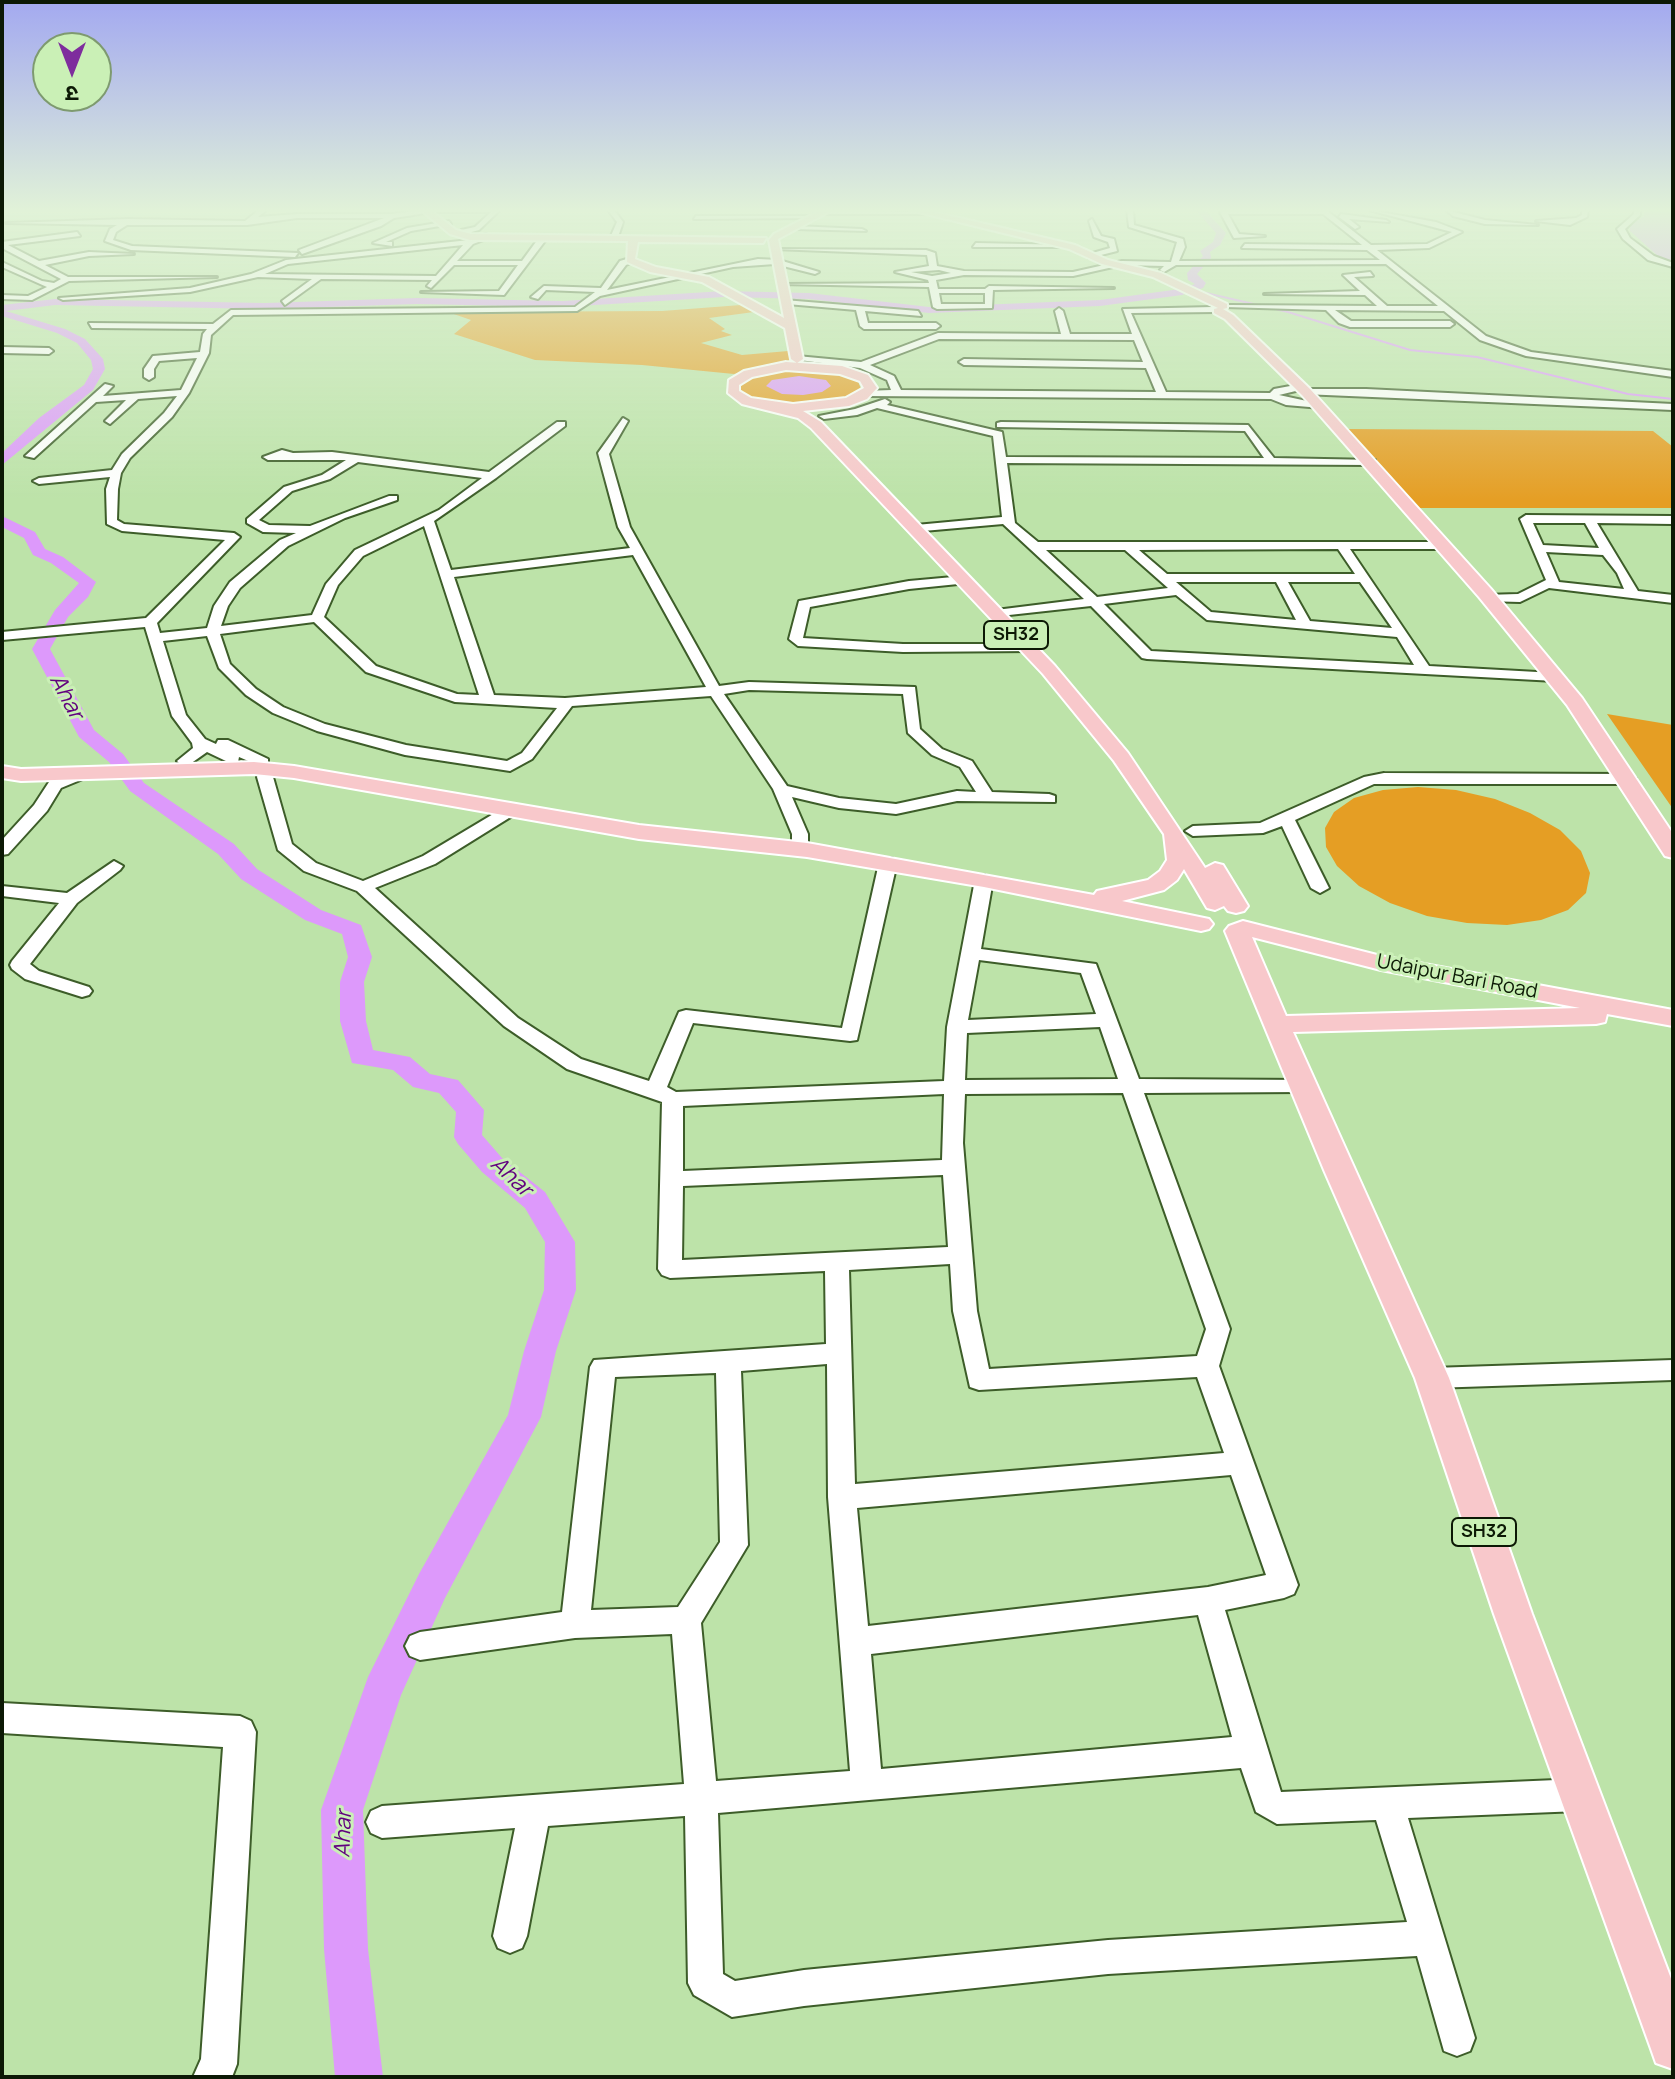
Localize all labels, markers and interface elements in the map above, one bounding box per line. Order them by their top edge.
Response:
north arrow [32,32,112,112]
text: उ [66,79,78,109]
road number: SH32 [984,621,1048,649]
water label: Ahar [43,670,89,724]
street label: Udaipur Bari Road [1375,950,1539,1004]
water label: Ahar [485,1151,537,1203]
road number: SH32 [1452,1518,1516,1546]
water label: Ahar [330,1810,358,1858]

